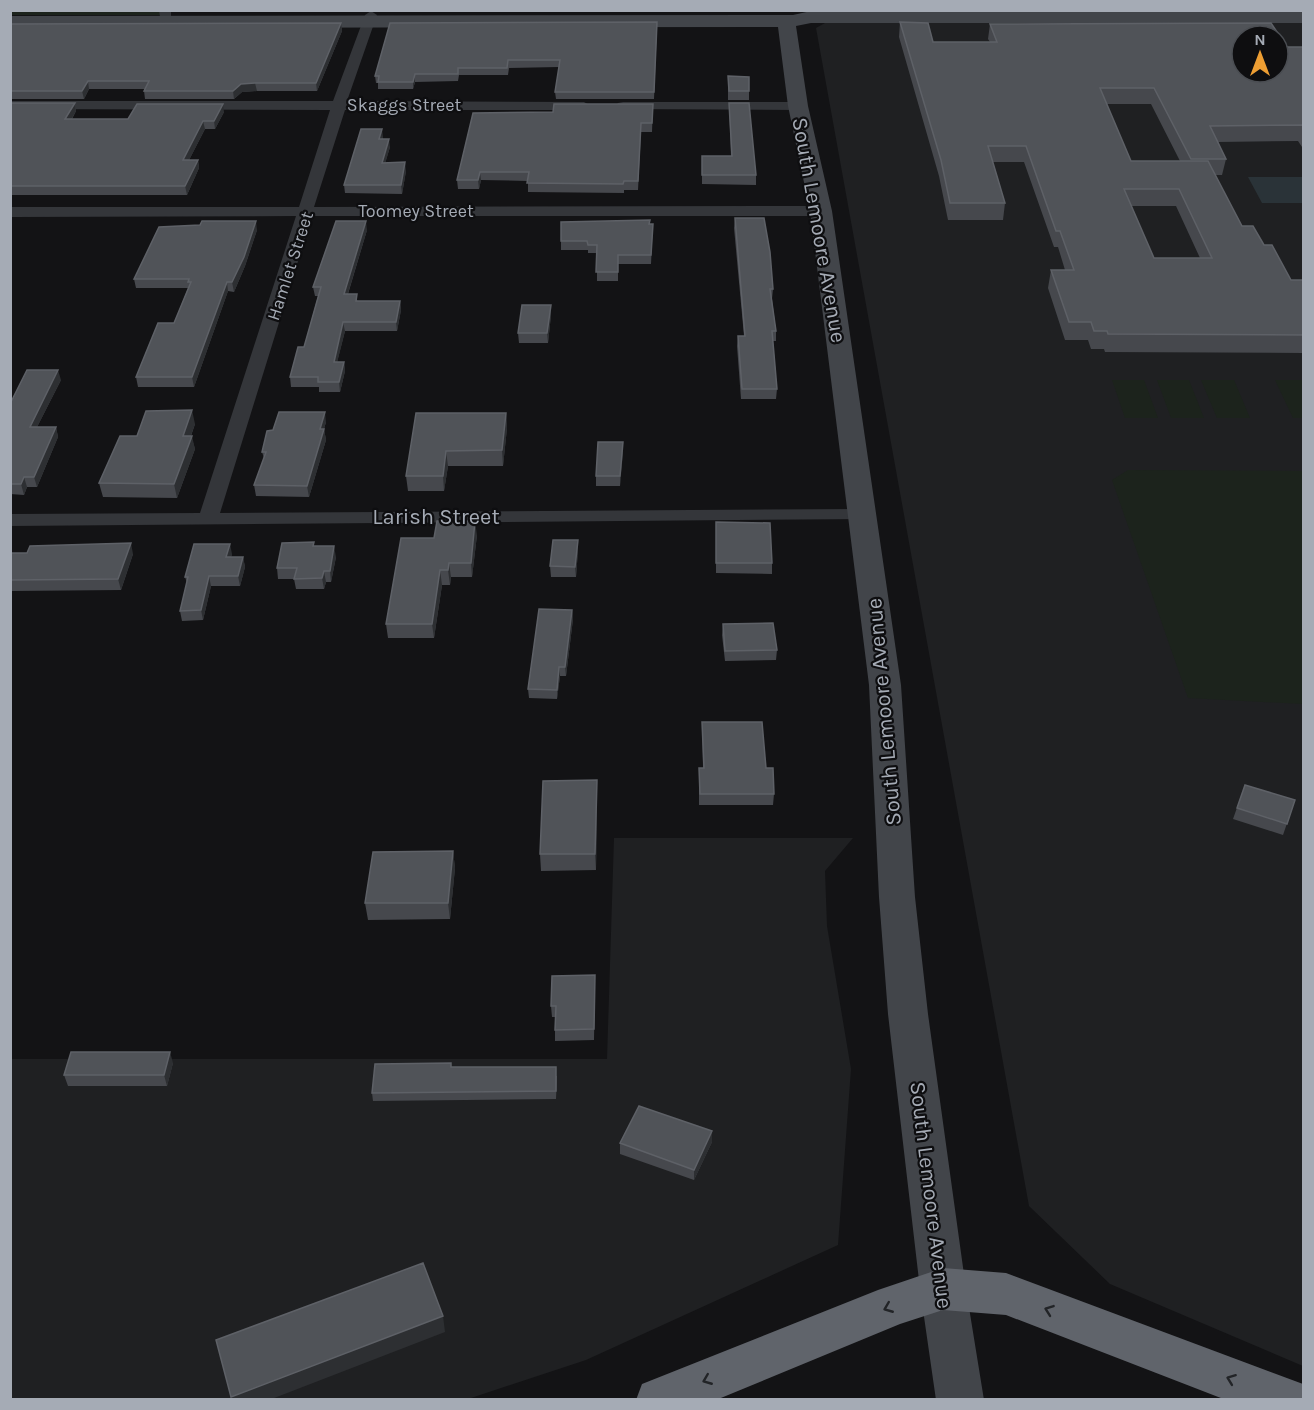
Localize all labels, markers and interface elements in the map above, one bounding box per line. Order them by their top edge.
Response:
north arrow [1230,24,1290,84]
text: N [1254,30,1266,49]
street label: Skaggs Street [347,94,461,116]
street label: South Lemoore Avenue [786,115,852,345]
street label: Toomey Street [358,200,474,222]
street label: Hamlet Street [262,208,318,323]
street label: Larish Street [372,504,500,530]
street label: South Lemoore Avenue [861,597,907,827]
street label: South Lemoore Avenue [904,1080,958,1310]
one-way arrow [883,1301,894,1313]
one-way arrow [1044,1305,1055,1317]
one-way arrow [702,1373,713,1385]
one-way arrow [1226,1373,1237,1386]

